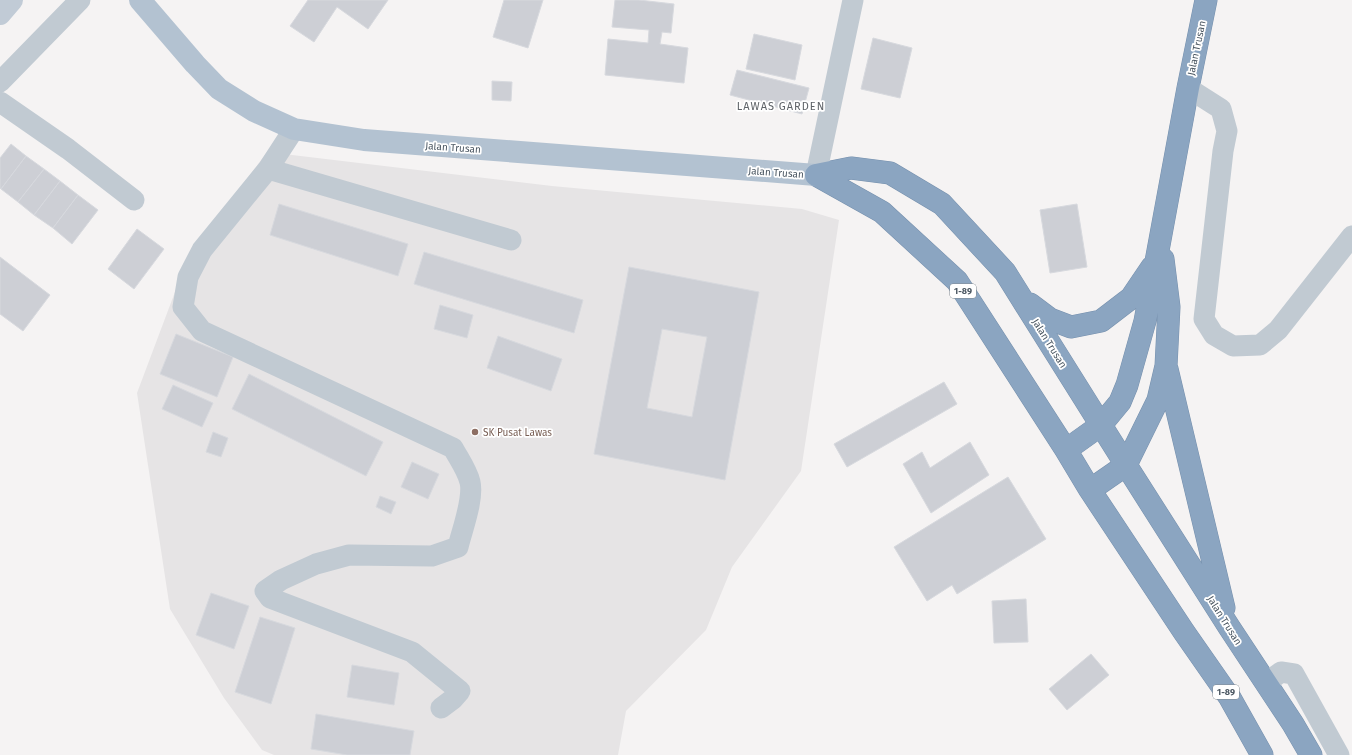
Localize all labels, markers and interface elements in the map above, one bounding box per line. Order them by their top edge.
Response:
street label: Jalan Trusan [1185,20,1209,77]
district label: LAWAS GARDEN [737,100,825,113]
street label: Jalan Trusan [425,140,481,156]
street label: Jalan Trusan [748,165,804,181]
road number: 1-89 [950,284,976,298]
street label: Jalan Trusan [1029,317,1069,370]
marker: SK Pusat Lawas [470,427,480,437]
place label: SK Pusat Lawas [483,427,552,439]
street label: Jalan Trusan [1204,594,1244,647]
road number: 1-89 [1213,685,1239,699]

